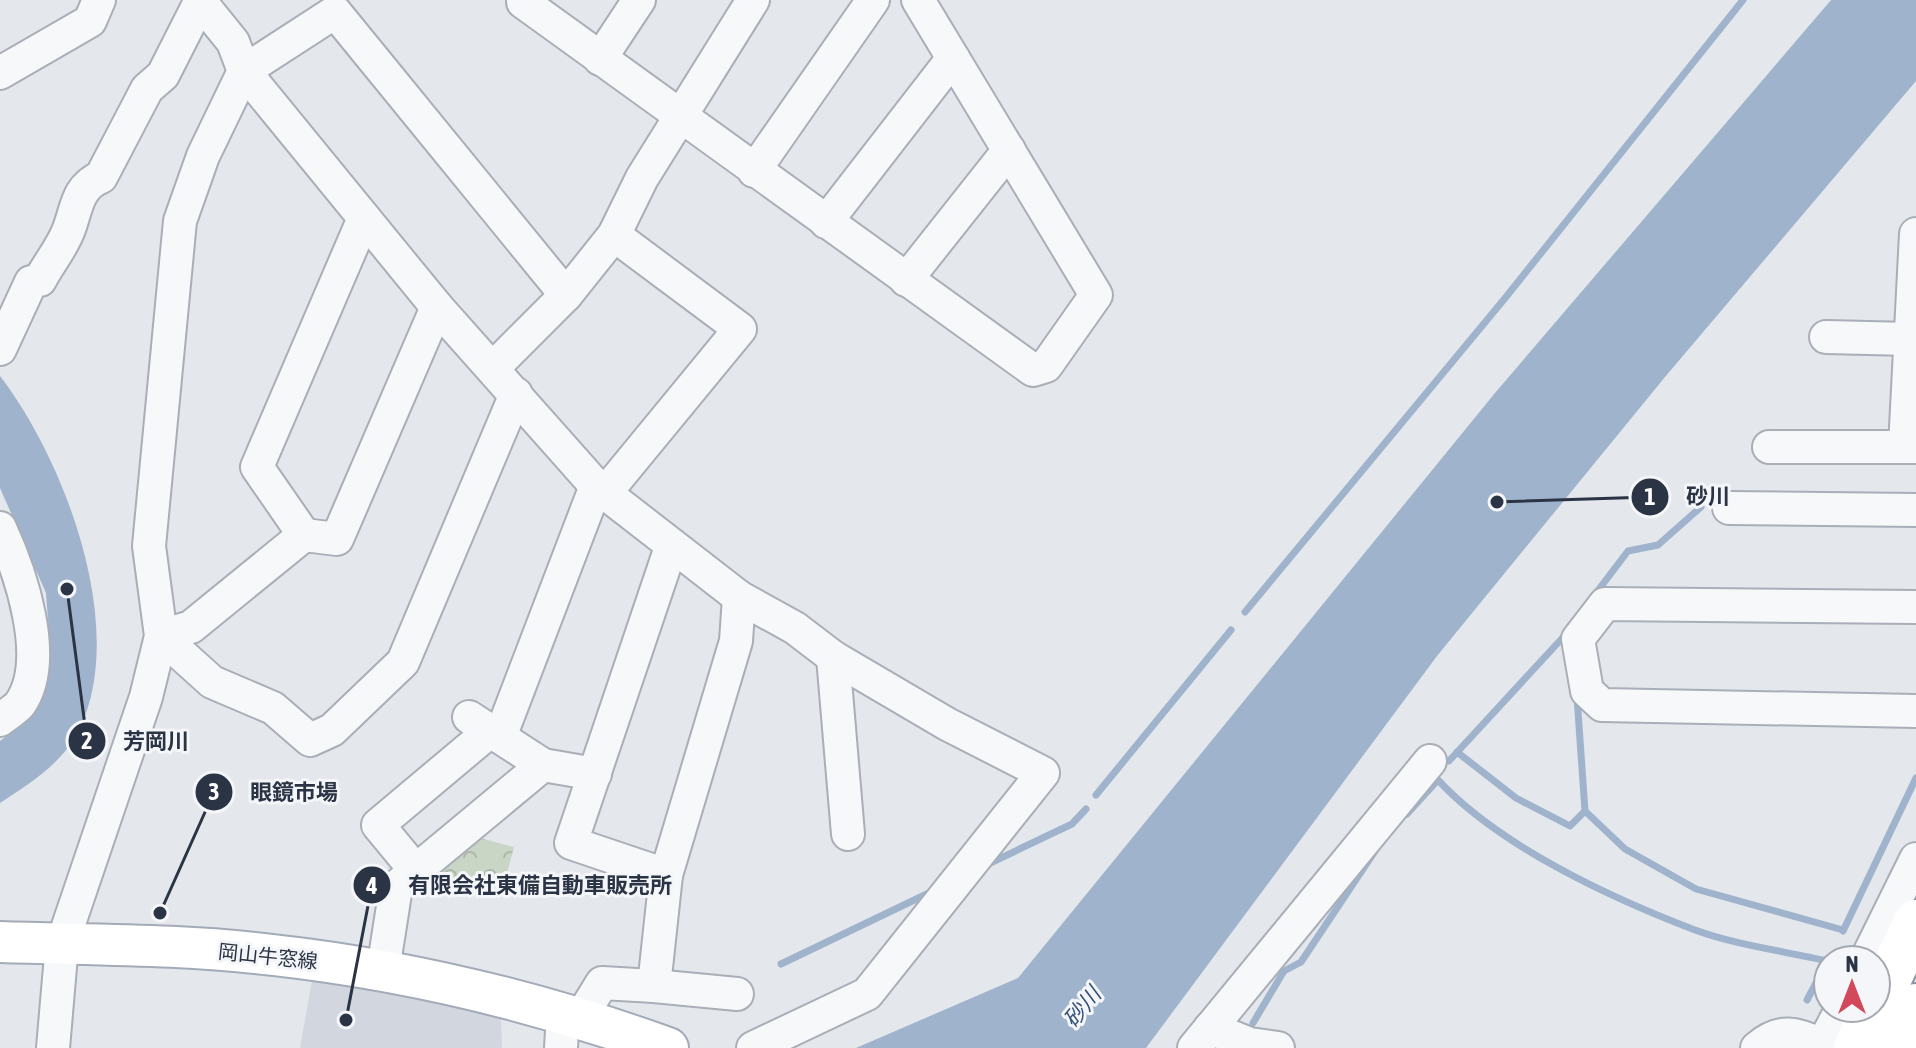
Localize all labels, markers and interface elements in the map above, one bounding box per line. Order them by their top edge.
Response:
callout: 砂川 [1630,474,1746,520]
text: 1 [1644,483,1656,510]
text: 砂川 [1686,483,1730,509]
callout: 芳岡川 [67,718,205,764]
text: 2 [81,727,93,754]
text: 芳岡川 [123,728,189,754]
callout: 眼鏡市場 [194,769,354,815]
text: 3 [208,778,220,805]
text: 眼鏡市場 [250,779,338,805]
callout: 有限会社東備自動車販売所 [352,862,688,908]
text: 4 [365,872,378,899]
text: 有限会社東備自動車販売所 [408,872,672,898]
street label: 岡山牛窓線 [217,939,319,973]
north arrow [1812,944,1892,1024]
text: N [1846,951,1858,977]
water label: 砂川 [1058,980,1107,1032]

